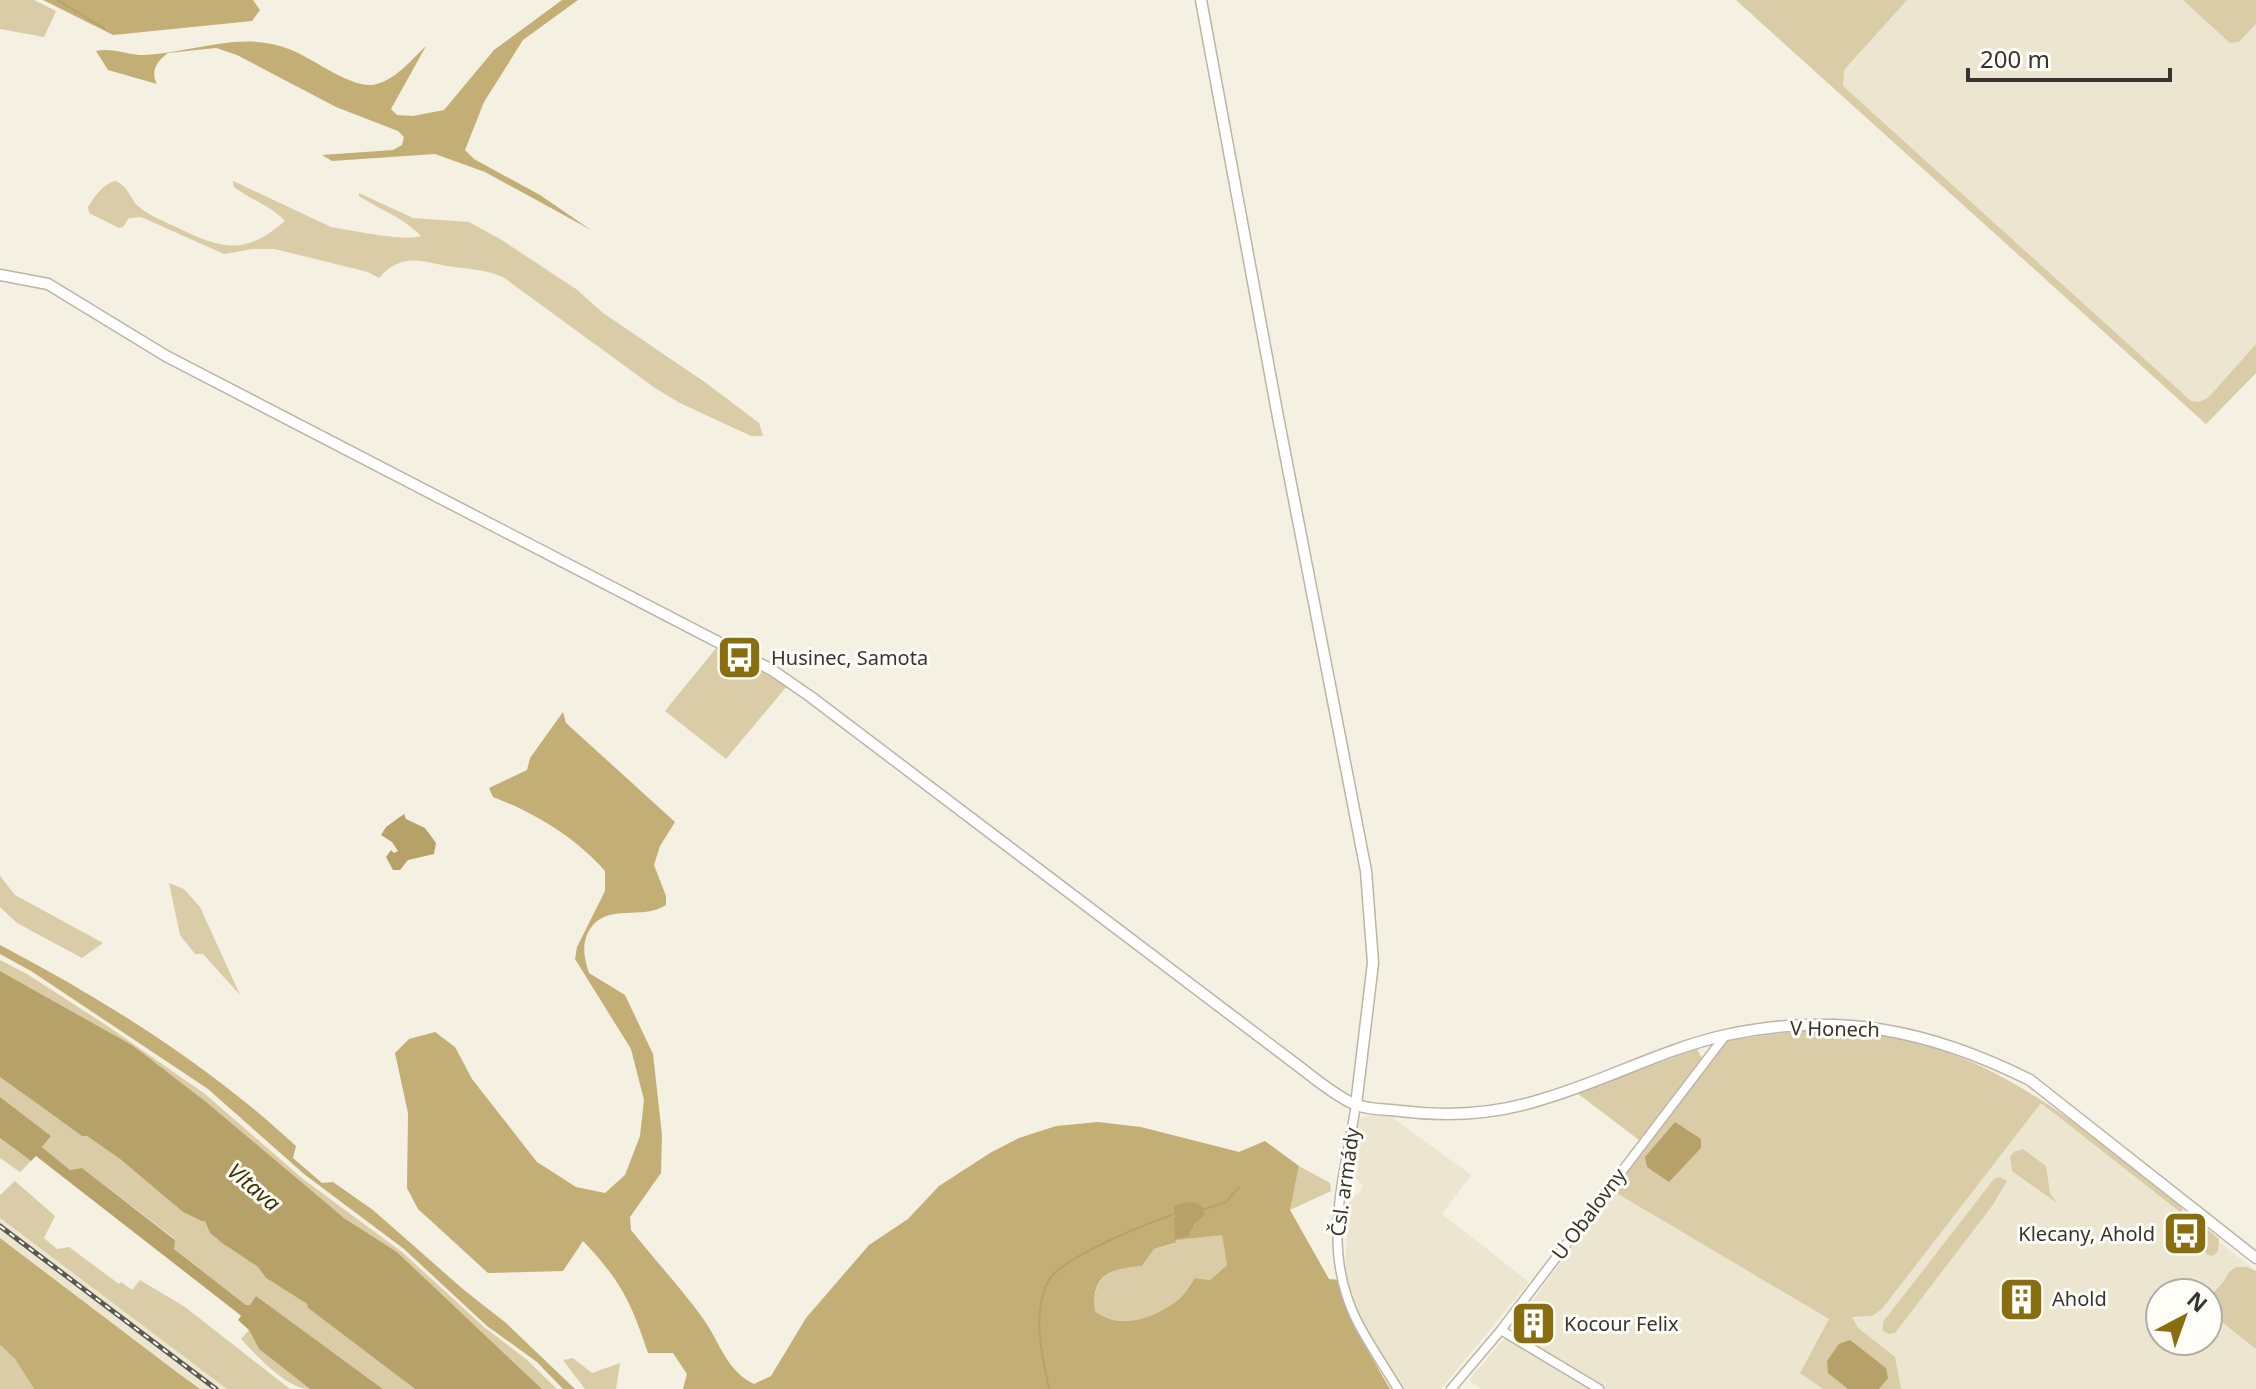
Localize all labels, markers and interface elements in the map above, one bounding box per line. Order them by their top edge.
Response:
scale bar [1968,32,2170,82]
text: 200 m [1980,42,2050,75]
bus stop icon: Husinec, Samota [716,634,764,682]
place label: Husinec, Samota [771,644,928,671]
street label: V Honech [1790,1014,1880,1043]
street label: Čsl. armády [1323,1125,1366,1238]
water label: Vltava [222,1155,288,1217]
street label: U Obalovny [1545,1162,1633,1265]
bus stop icon: Klecany, Ahold [2162,1210,2210,1258]
place label: Klecany, Ahold [2018,1220,2155,1247]
building icon: Ahold [1997,1275,2045,1323]
north arrow [2144,1277,2224,1357]
text: N [2181,1284,2214,1318]
place label: Ahold [2052,1285,2107,1312]
building icon: Kocour Felix [1509,1300,1557,1348]
place label: Kocour Felix [1564,1310,1679,1337]

